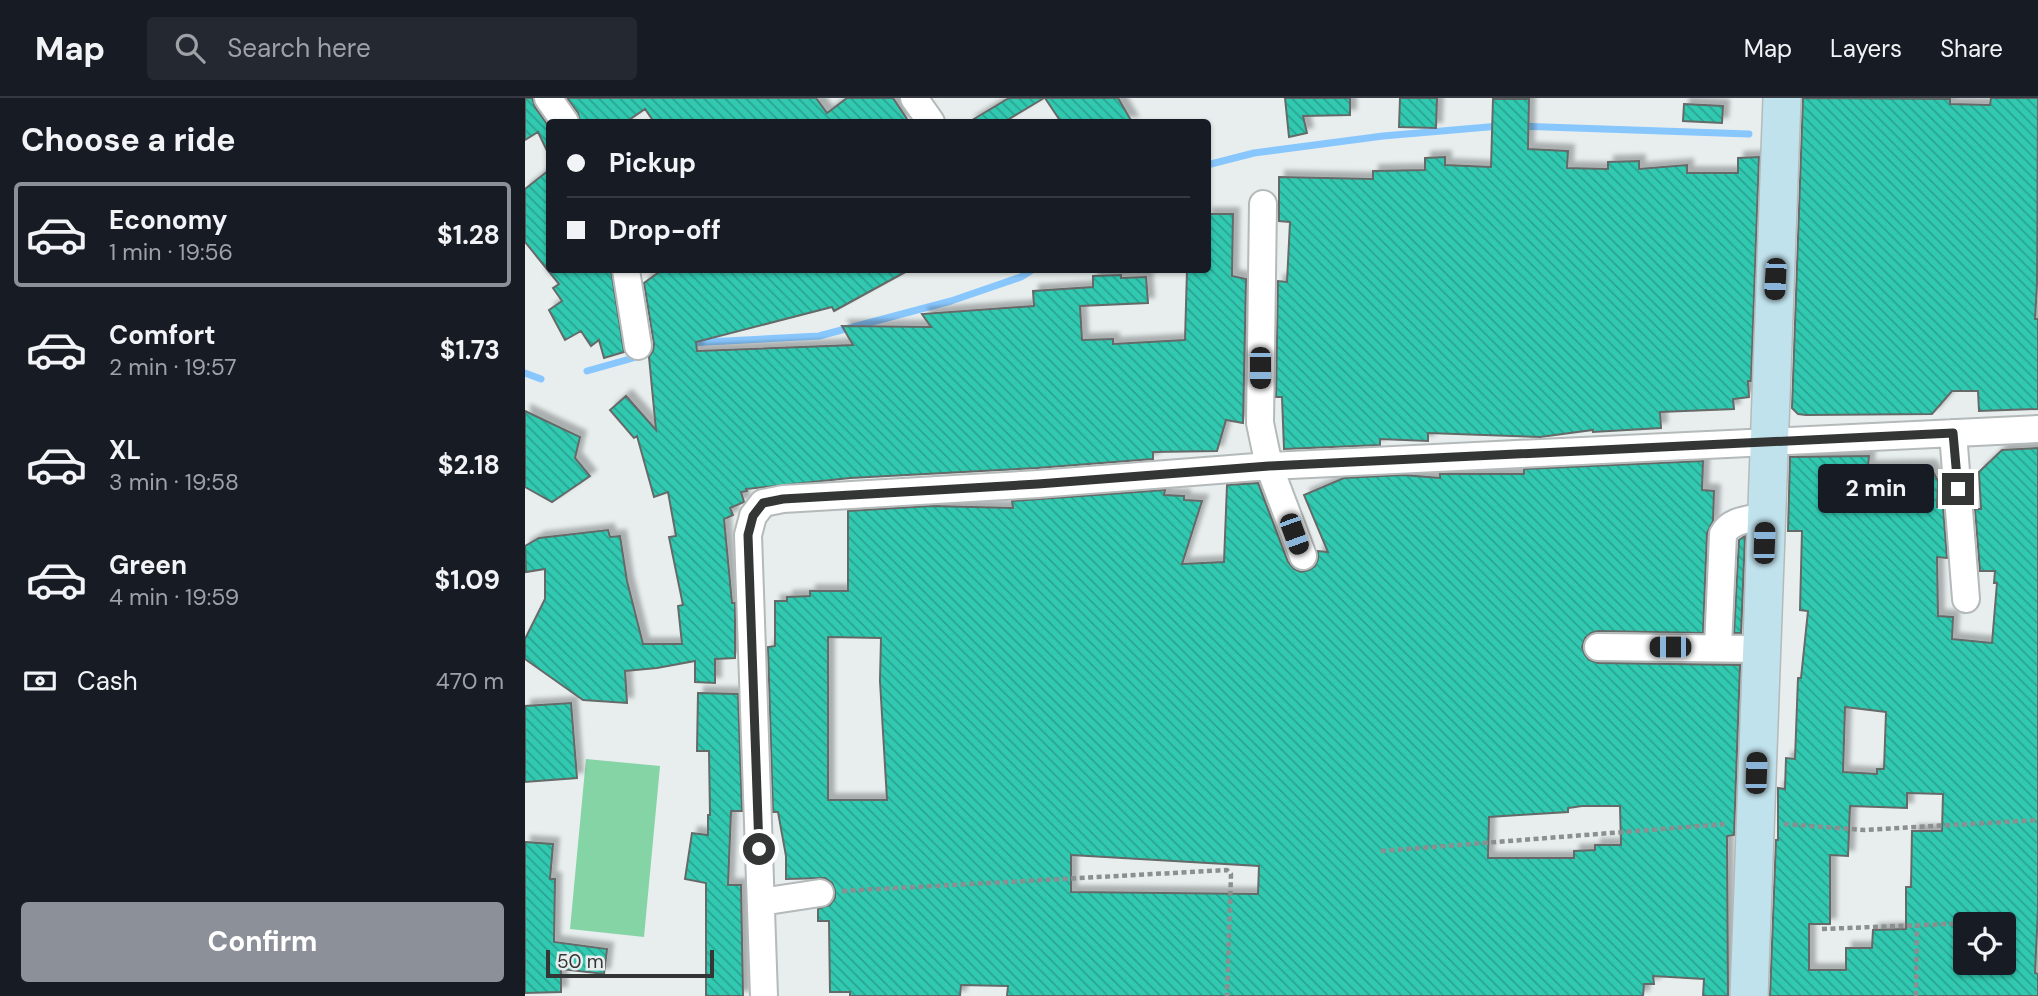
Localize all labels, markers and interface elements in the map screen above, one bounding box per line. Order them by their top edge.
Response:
search box [147,17,637,80]
text: Map [35,27,105,70]
icon: search [171,29,209,67]
text: Search here [227,31,371,65]
text: Map [1744,33,1792,64]
text: Layers [1830,33,1902,64]
text: Share [1940,33,2003,64]
text: Choose a ride [21,119,236,161]
text: Pickup [609,146,696,180]
icon: car [25,203,88,266]
text: Economy [109,203,227,237]
text: Drop-off [609,213,721,247]
text: $1.28 [437,218,500,252]
text: 1 min · 19:56 [109,237,233,267]
car [1764,257,1787,301]
icon: car [25,318,88,381]
text: Comfort [109,318,215,352]
text: $1.73 [440,333,500,367]
car [1250,347,1271,389]
text: 2 min · 19:57 [109,352,237,382]
icon: car [25,433,88,496]
text: XL [109,433,141,467]
text: $2.18 [438,448,500,482]
callout: 2 min [1818,464,1933,514]
text: 3 min · 19:58 [109,467,239,497]
text: 2 min [1846,473,1906,503]
route end [1942,473,1974,505]
car [1277,511,1312,557]
car [1753,522,1776,564]
icon: car [25,548,88,611]
text: Green [109,548,187,582]
text: $1.09 [435,563,500,597]
text: 4 min · 19:59 [109,582,239,612]
car [1650,637,1692,658]
icon: cash [21,662,59,700]
text: Cash [77,664,138,698]
text: 470 m [436,666,504,696]
car [1745,752,1768,794]
route start [743,833,775,865]
button: Confirm [21,902,504,982]
map controls [1953,912,2016,975]
button: locate [1953,912,2016,975]
scale bar [546,947,714,979]
text: 50 m [557,949,604,974]

